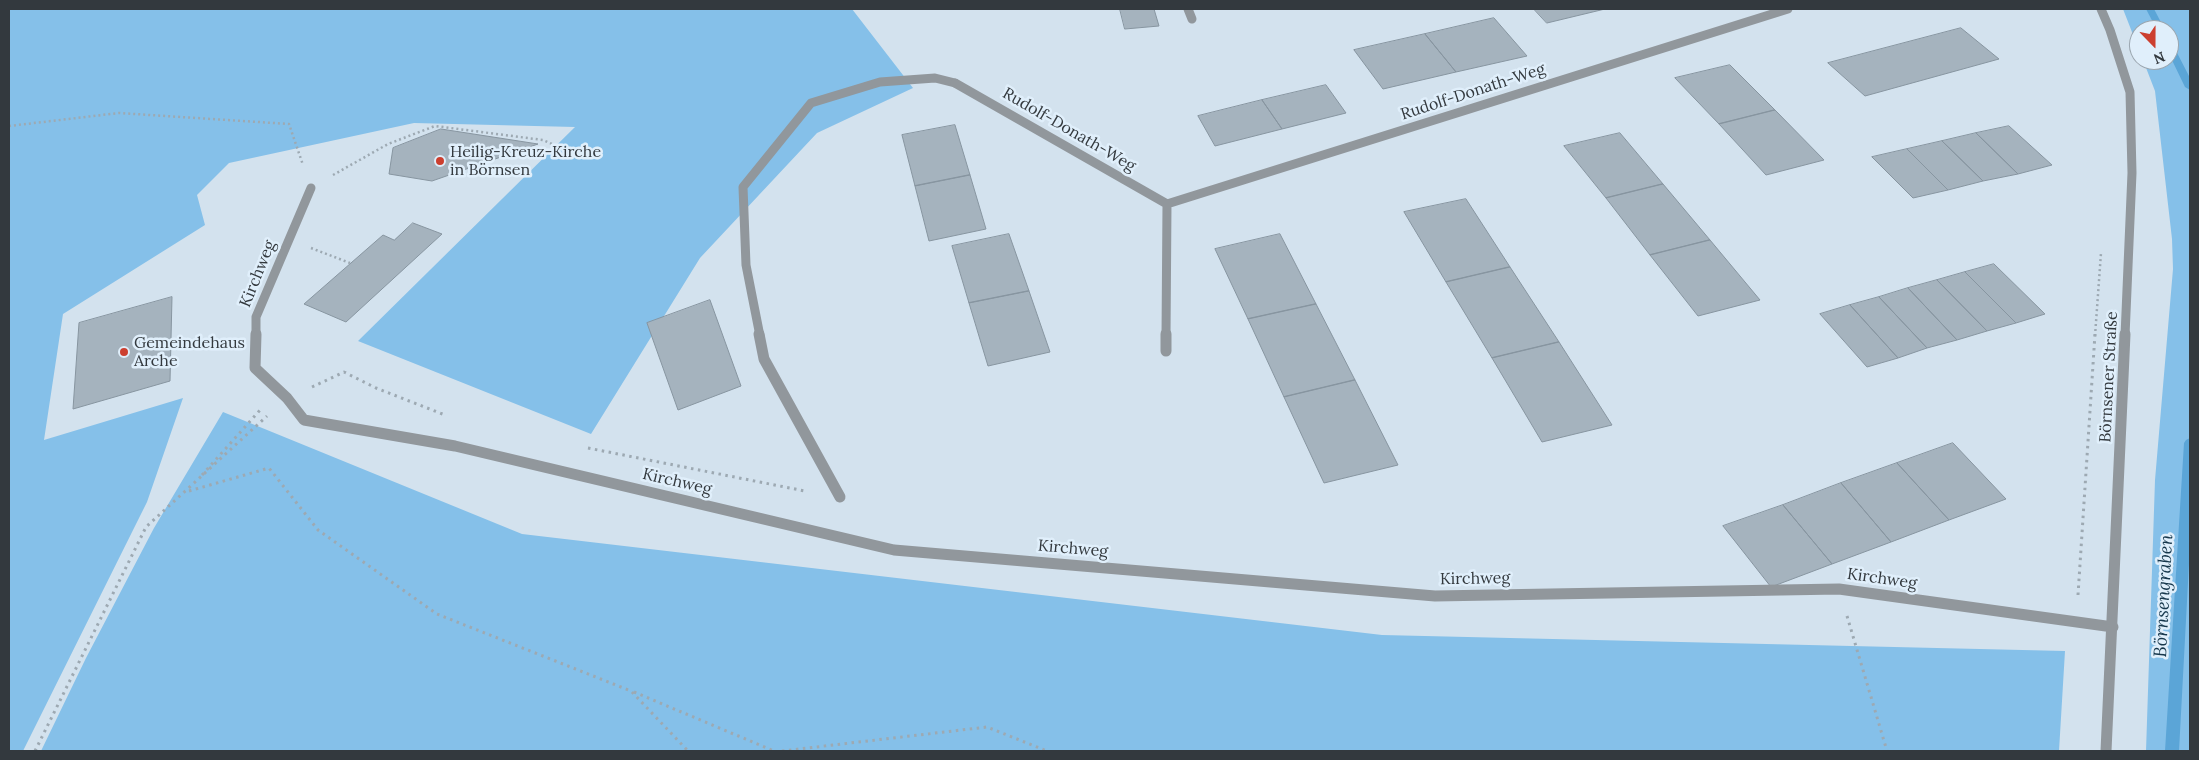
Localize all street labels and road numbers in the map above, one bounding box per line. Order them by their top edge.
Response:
street label: Rudolf-Donath-Weg [1398,60,1548,124]
street label: Rudolf-Donath-Weg [999,84,1139,176]
street label: Kirchweg [236,238,280,310]
street label: Börnsener Straße [2096,311,2122,443]
street label: Kirchweg [641,465,713,499]
street label: Kirchweg [1037,536,1109,562]
street label: Kirchweg [1846,565,1918,593]
street label: Kirchweg [1440,569,1510,589]

